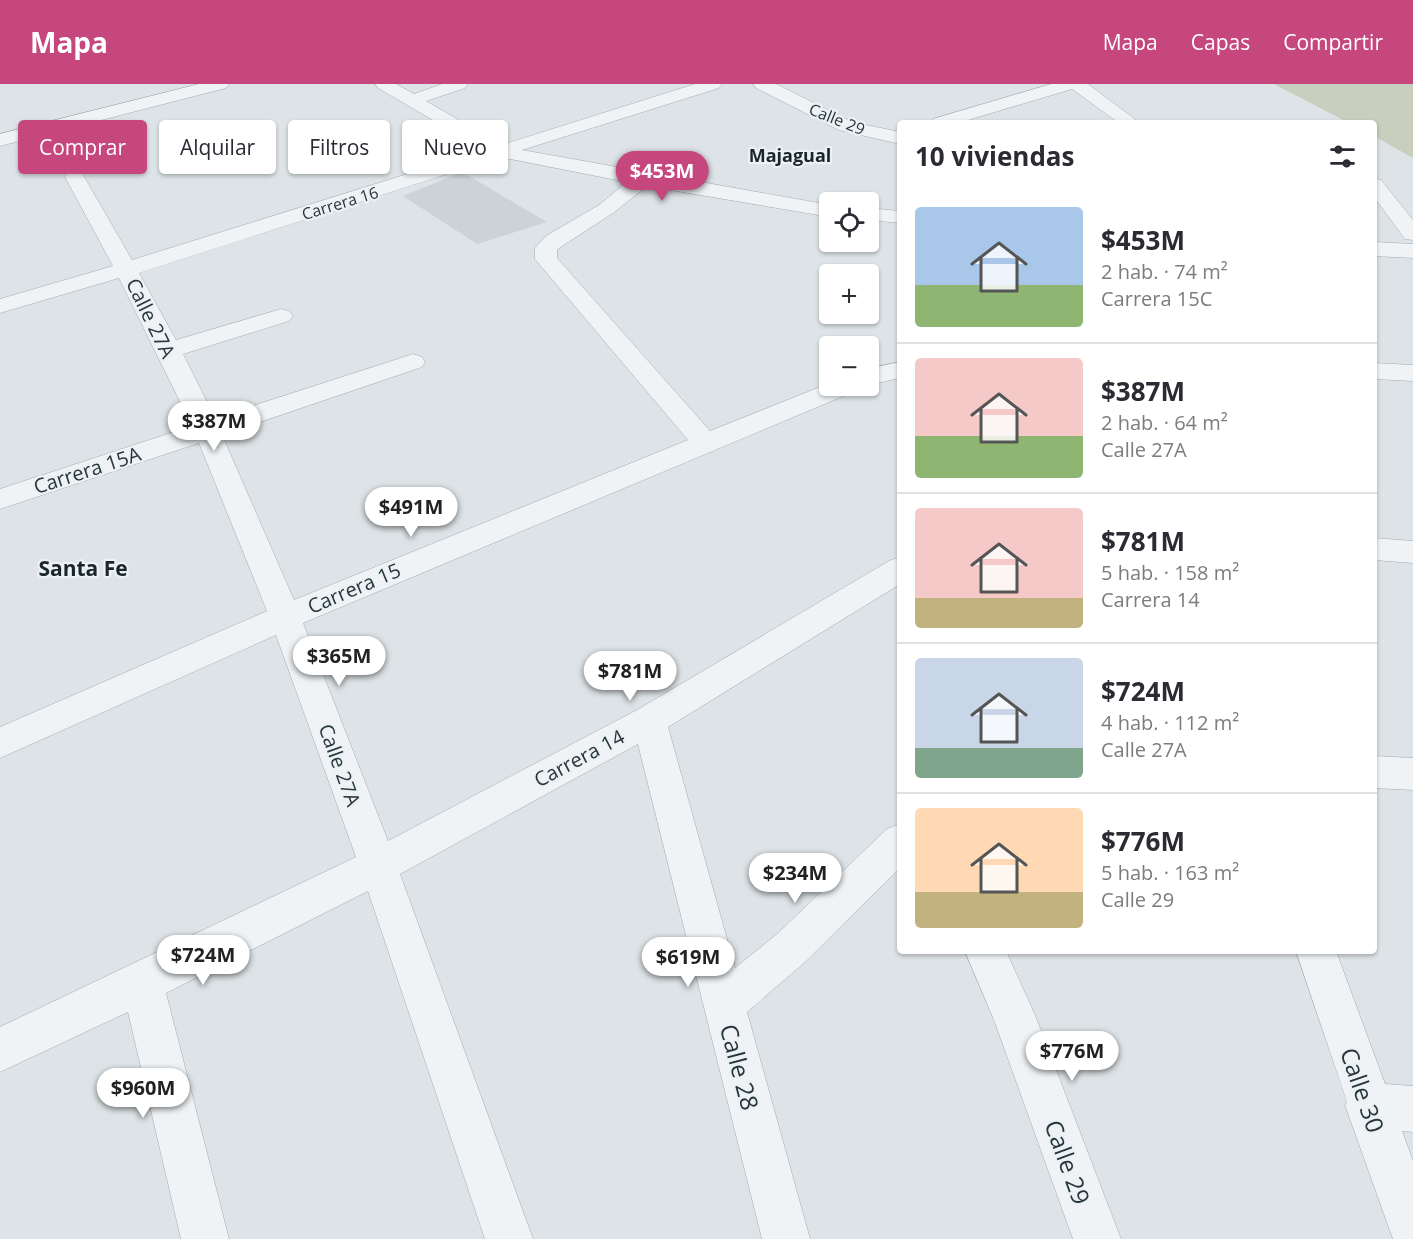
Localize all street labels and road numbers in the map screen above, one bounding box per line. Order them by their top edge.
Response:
street label: Calle 29 [806,98,868,140]
street label: Carrera 16 [299,181,381,225]
street label: Calle 27A [120,274,182,363]
street label: Carrera 15A [30,440,144,500]
street label: Carrera 15 [303,556,405,620]
street label: Calle 27A [313,720,367,810]
street label: Carrera 14 [529,723,629,793]
street label: Calle 28 [713,1020,767,1114]
street label: Calle 30 [1333,1043,1393,1137]
street label: Calle 29 [1037,1115,1099,1209]

